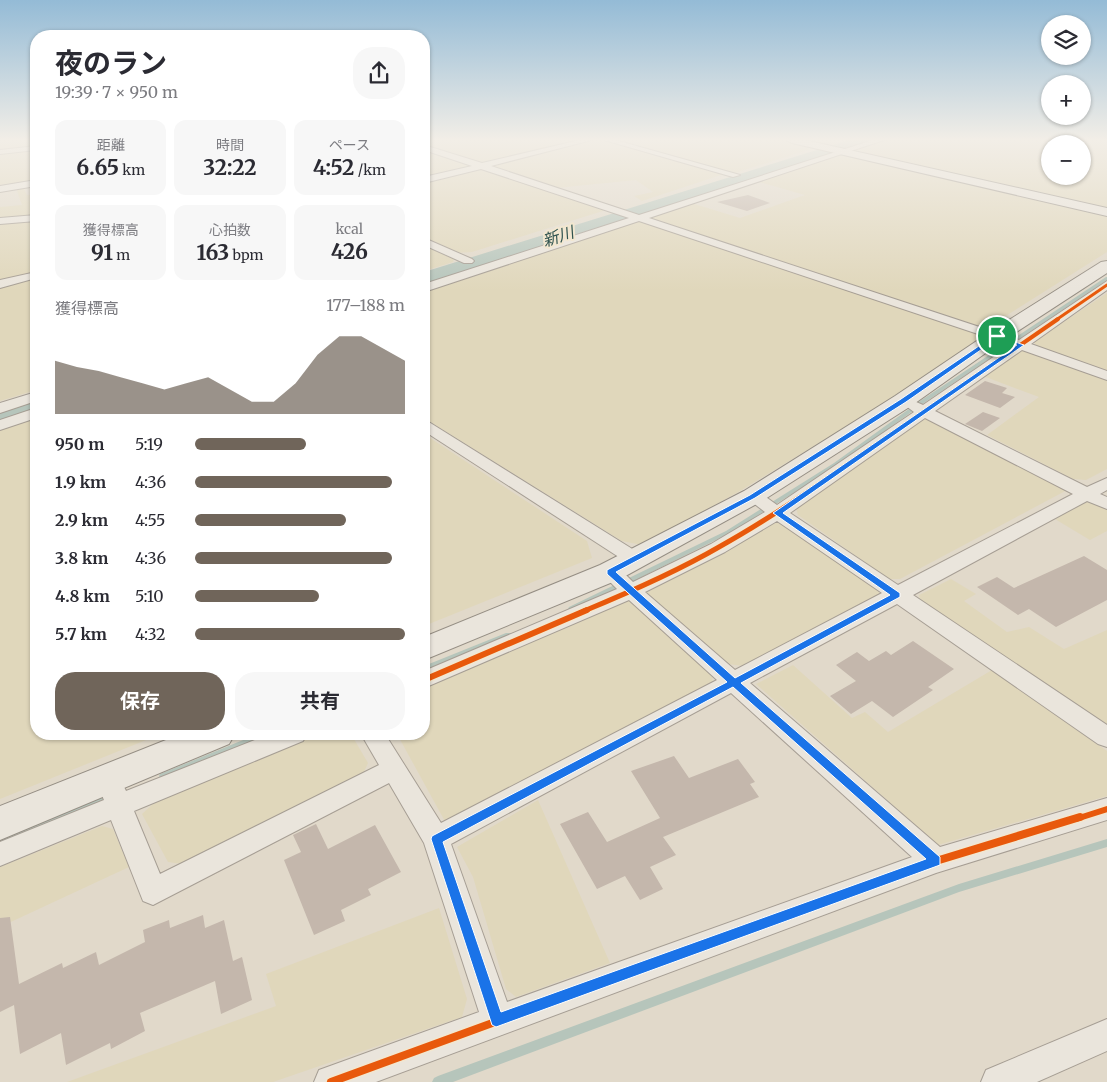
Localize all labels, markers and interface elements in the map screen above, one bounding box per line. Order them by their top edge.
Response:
map controls [1041,15,1091,185]
button: layers [1041,15,1091,65]
text: 夜のラン [55,45,167,81]
button: share [353,47,405,99]
button: + [1041,75,1091,125]
text: 19:39 · 7 × 950 m [55,82,178,102]
button: − [1041,135,1091,185]
text: 距離 [97,136,125,154]
text: 時間 [216,136,244,154]
text: ペース [329,136,370,154]
text: 6.65 [76,154,119,181]
text: 32:22 [203,154,257,181]
text: 4:52 [313,154,354,181]
text: km [119,161,145,179]
text: /km [354,161,386,179]
text: kcal [336,220,363,238]
text: 獲得標高 [83,221,139,239]
text: 心拍数 [209,221,251,239]
water label: 新川 [540,221,578,250]
text: 426 [331,238,368,265]
text: 91 [91,239,113,266]
text: 163 [196,239,229,266]
text: m [113,246,130,264]
text: bpm [229,246,264,264]
text: 177–188 m [326,295,405,315]
text: 獲得標高 [55,298,119,318]
pin [976,315,1018,357]
icon: arrive [983,322,1011,350]
text: 950 m [55,434,104,454]
text: 5:19 [135,434,163,454]
text: 1.9 km [55,472,106,492]
text: 4:36 [135,472,166,492]
text: 2.9 km [55,510,108,530]
text: 4:55 [135,510,165,530]
text: 3.8 km [55,548,108,568]
text: 4:36 [135,548,166,568]
text: 4.8 km [55,586,110,606]
text: 5:10 [135,586,164,606]
text: 5.7 km [55,624,107,644]
text: 4:32 [135,624,166,644]
button: 保存 [55,672,225,730]
button: 共有 [235,672,405,730]

